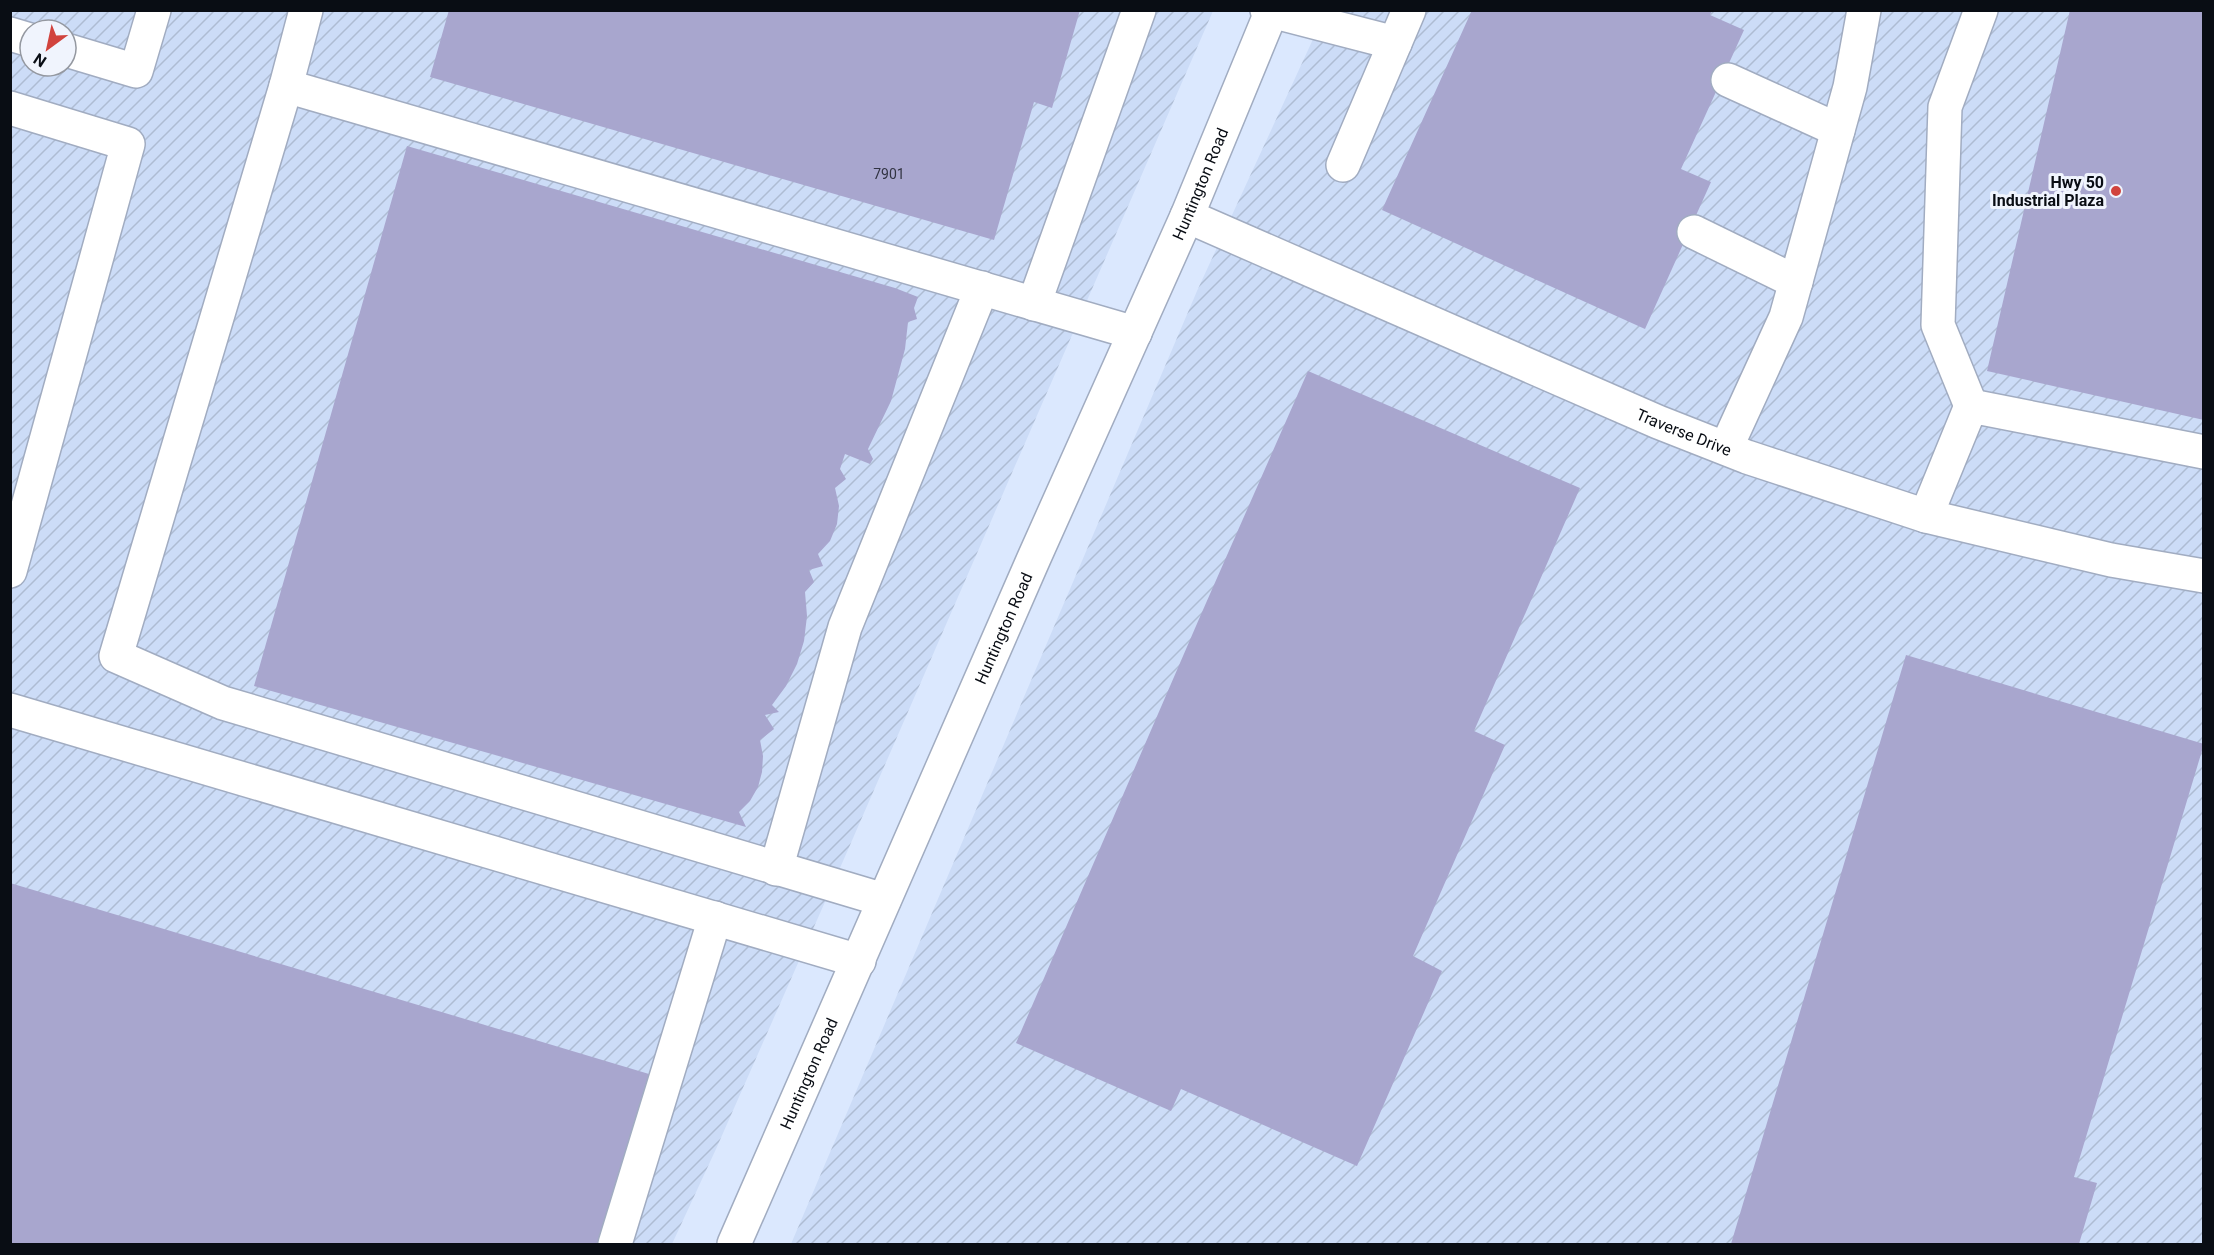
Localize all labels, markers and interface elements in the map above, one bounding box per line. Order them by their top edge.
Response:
north arrow [18,18,78,78]
text: N [30,49,50,71]
street label: Huntington Road [1168,125,1232,243]
house number: 7901 [873,166,905,182]
place label: Hwy 50 Industrial Plaza [1992,173,2104,210]
marker: Hwy 50 Industrial Plaza [2109,184,2123,198]
street label: Traverse Drive [1634,404,1734,460]
street label: Huntington Road [971,570,1036,687]
street label: Huntington Road [776,1015,841,1132]

